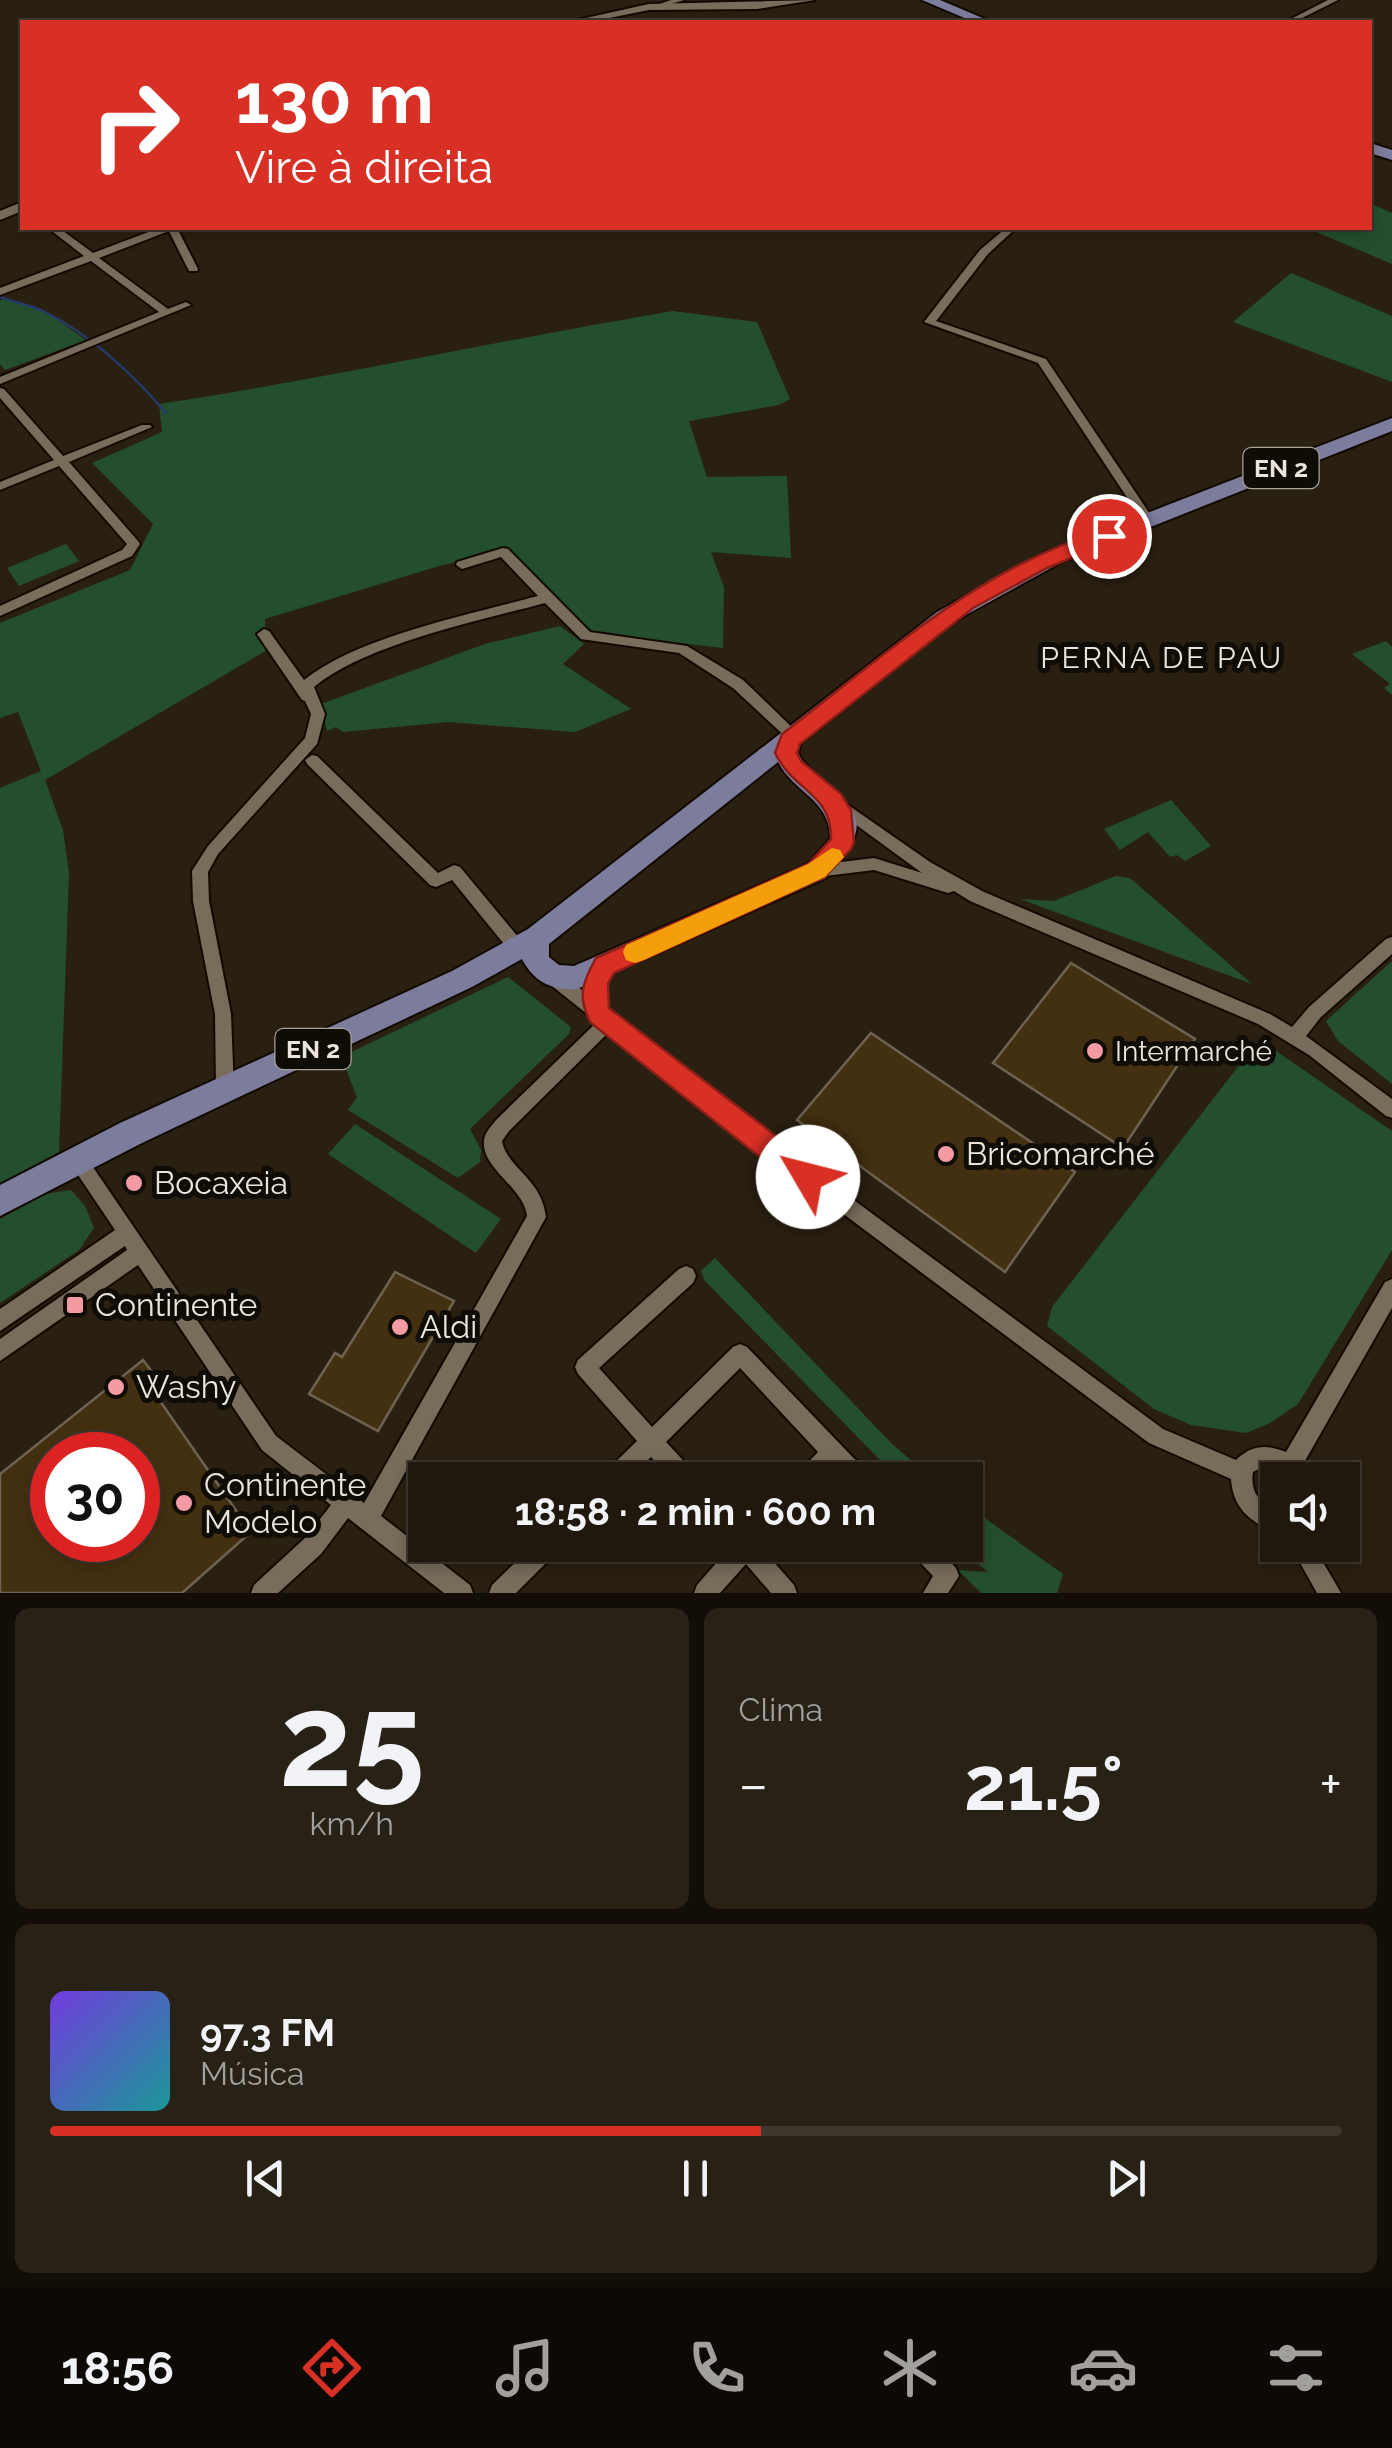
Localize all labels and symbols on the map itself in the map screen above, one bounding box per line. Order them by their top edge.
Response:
road number: EN 2 [1244,448,1318,488]
pin [1067,494,1152,579]
district label: PERNA DE PAU [1040,640,1284,675]
road number: EN 2 [276,1029,350,1069]
place label: Intermarché [1115,1035,1272,1068]
marker: Intermarché [1084,1040,1106,1062]
position arrow [756,1125,860,1229]
place label: Bricomarché [966,1135,1155,1172]
marker: Bricomarché [935,1143,957,1165]
place label: Bocaxeia [154,1164,288,1201]
marker: Bocaxeia [123,1172,145,1194]
place label: Continente [95,1286,257,1323]
marker: Continente [64,1294,86,1316]
place label: Aldi [420,1308,477,1345]
marker: Aldi [389,1316,411,1338]
place label: Washy [136,1368,236,1405]
marker: Washy [105,1376,127,1398]
speed limit sign: 30 [30,1432,160,1562]
place label: Continente Modelo [204,1466,366,1540]
marker: Continente Modelo [173,1492,195,1514]

